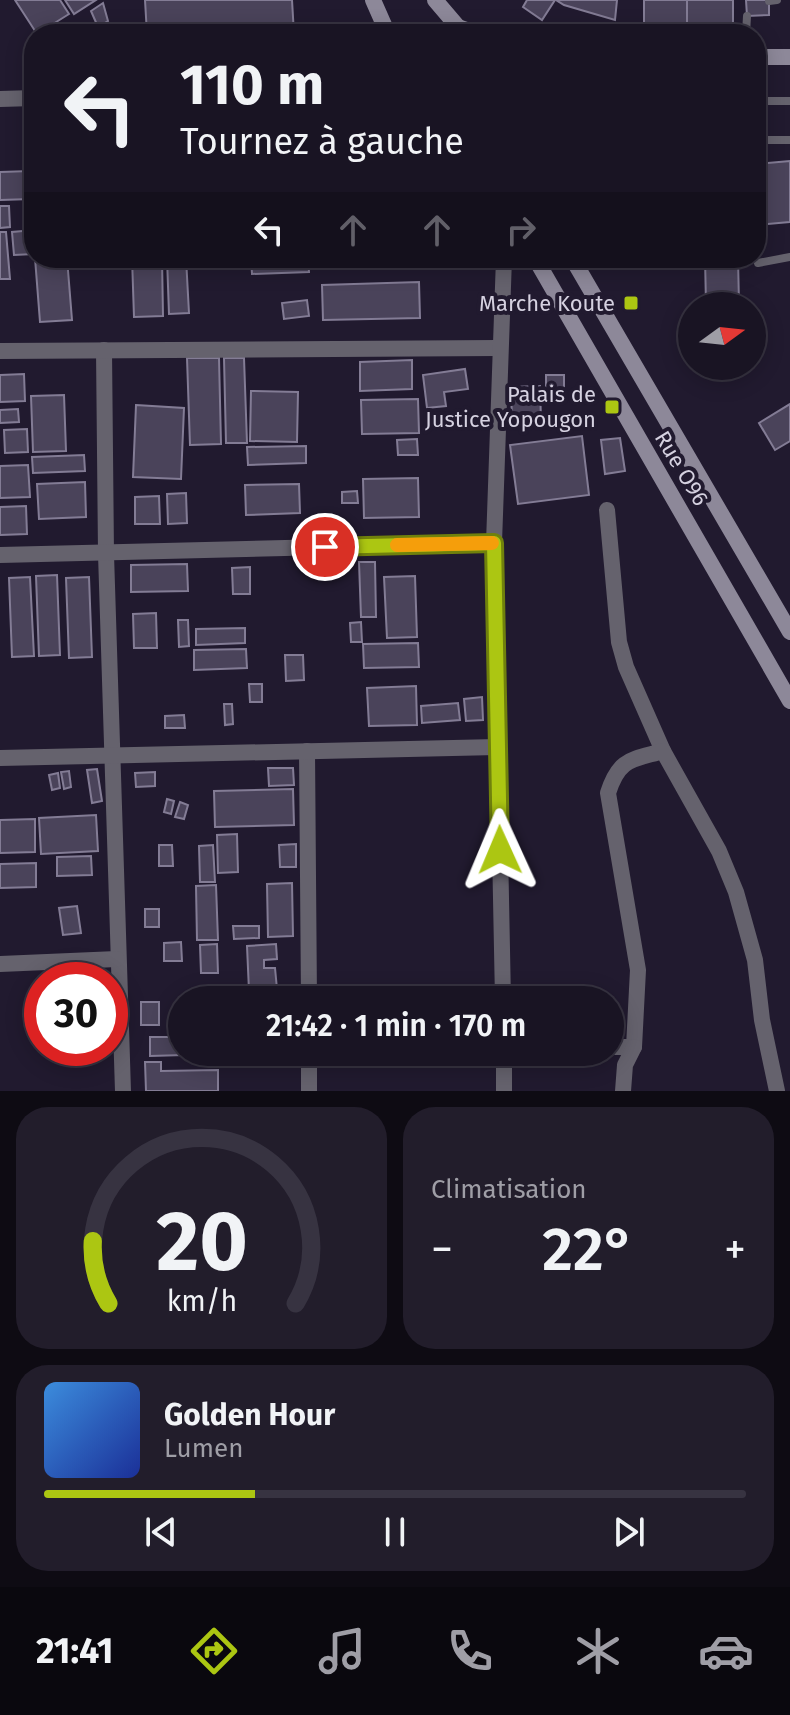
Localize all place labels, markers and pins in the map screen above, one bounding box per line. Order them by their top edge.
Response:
place label: Marche Koute [479,290,615,317]
marker: Marche Koute [622,294,640,312]
place label: Palais de Justice Yopougon [425,381,596,433]
marker: Palais de Justice Yopougon [603,398,621,416]
pin [291,513,359,581]

